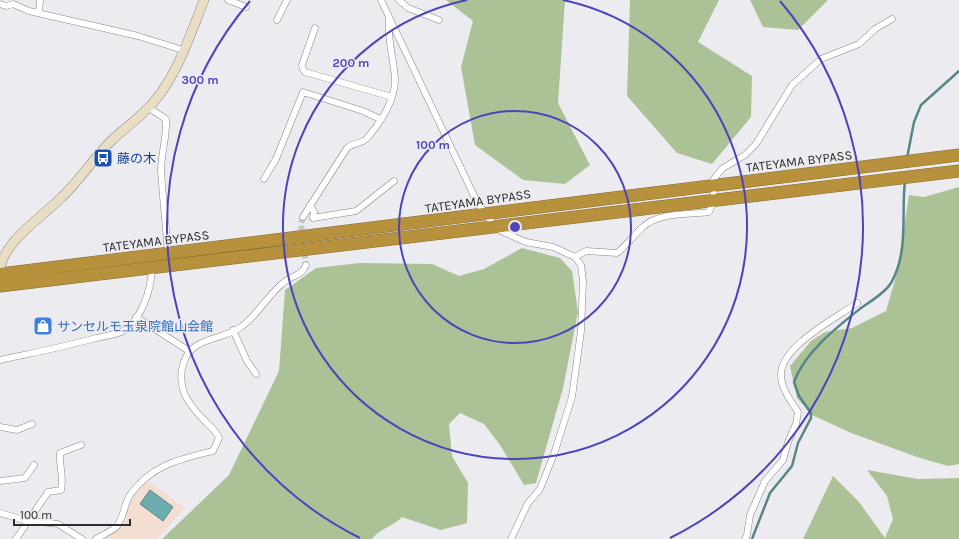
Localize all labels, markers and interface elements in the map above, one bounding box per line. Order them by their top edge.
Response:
text: 200 m [333,56,369,70]
text: 300 m [181,73,219,87]
text: 100 m [416,138,450,152]
bus stop icon: 藤の木 [92,147,114,169]
street label: TATEYAMA BYPASS [745,147,853,175]
place label: 藤の木 [117,151,156,166]
street label: TATEYAMA BYPASS [424,186,532,216]
centre of rings [508,220,522,234]
street label: TATEYAMA BYPASS [102,227,210,255]
shop icon: サンセルモ玉泉院館山会館 [32,315,54,337]
place label: サンセルモ玉泉院館山会館 [57,319,213,334]
scale bar [14,501,130,527]
text: 100 m [20,508,52,522]

